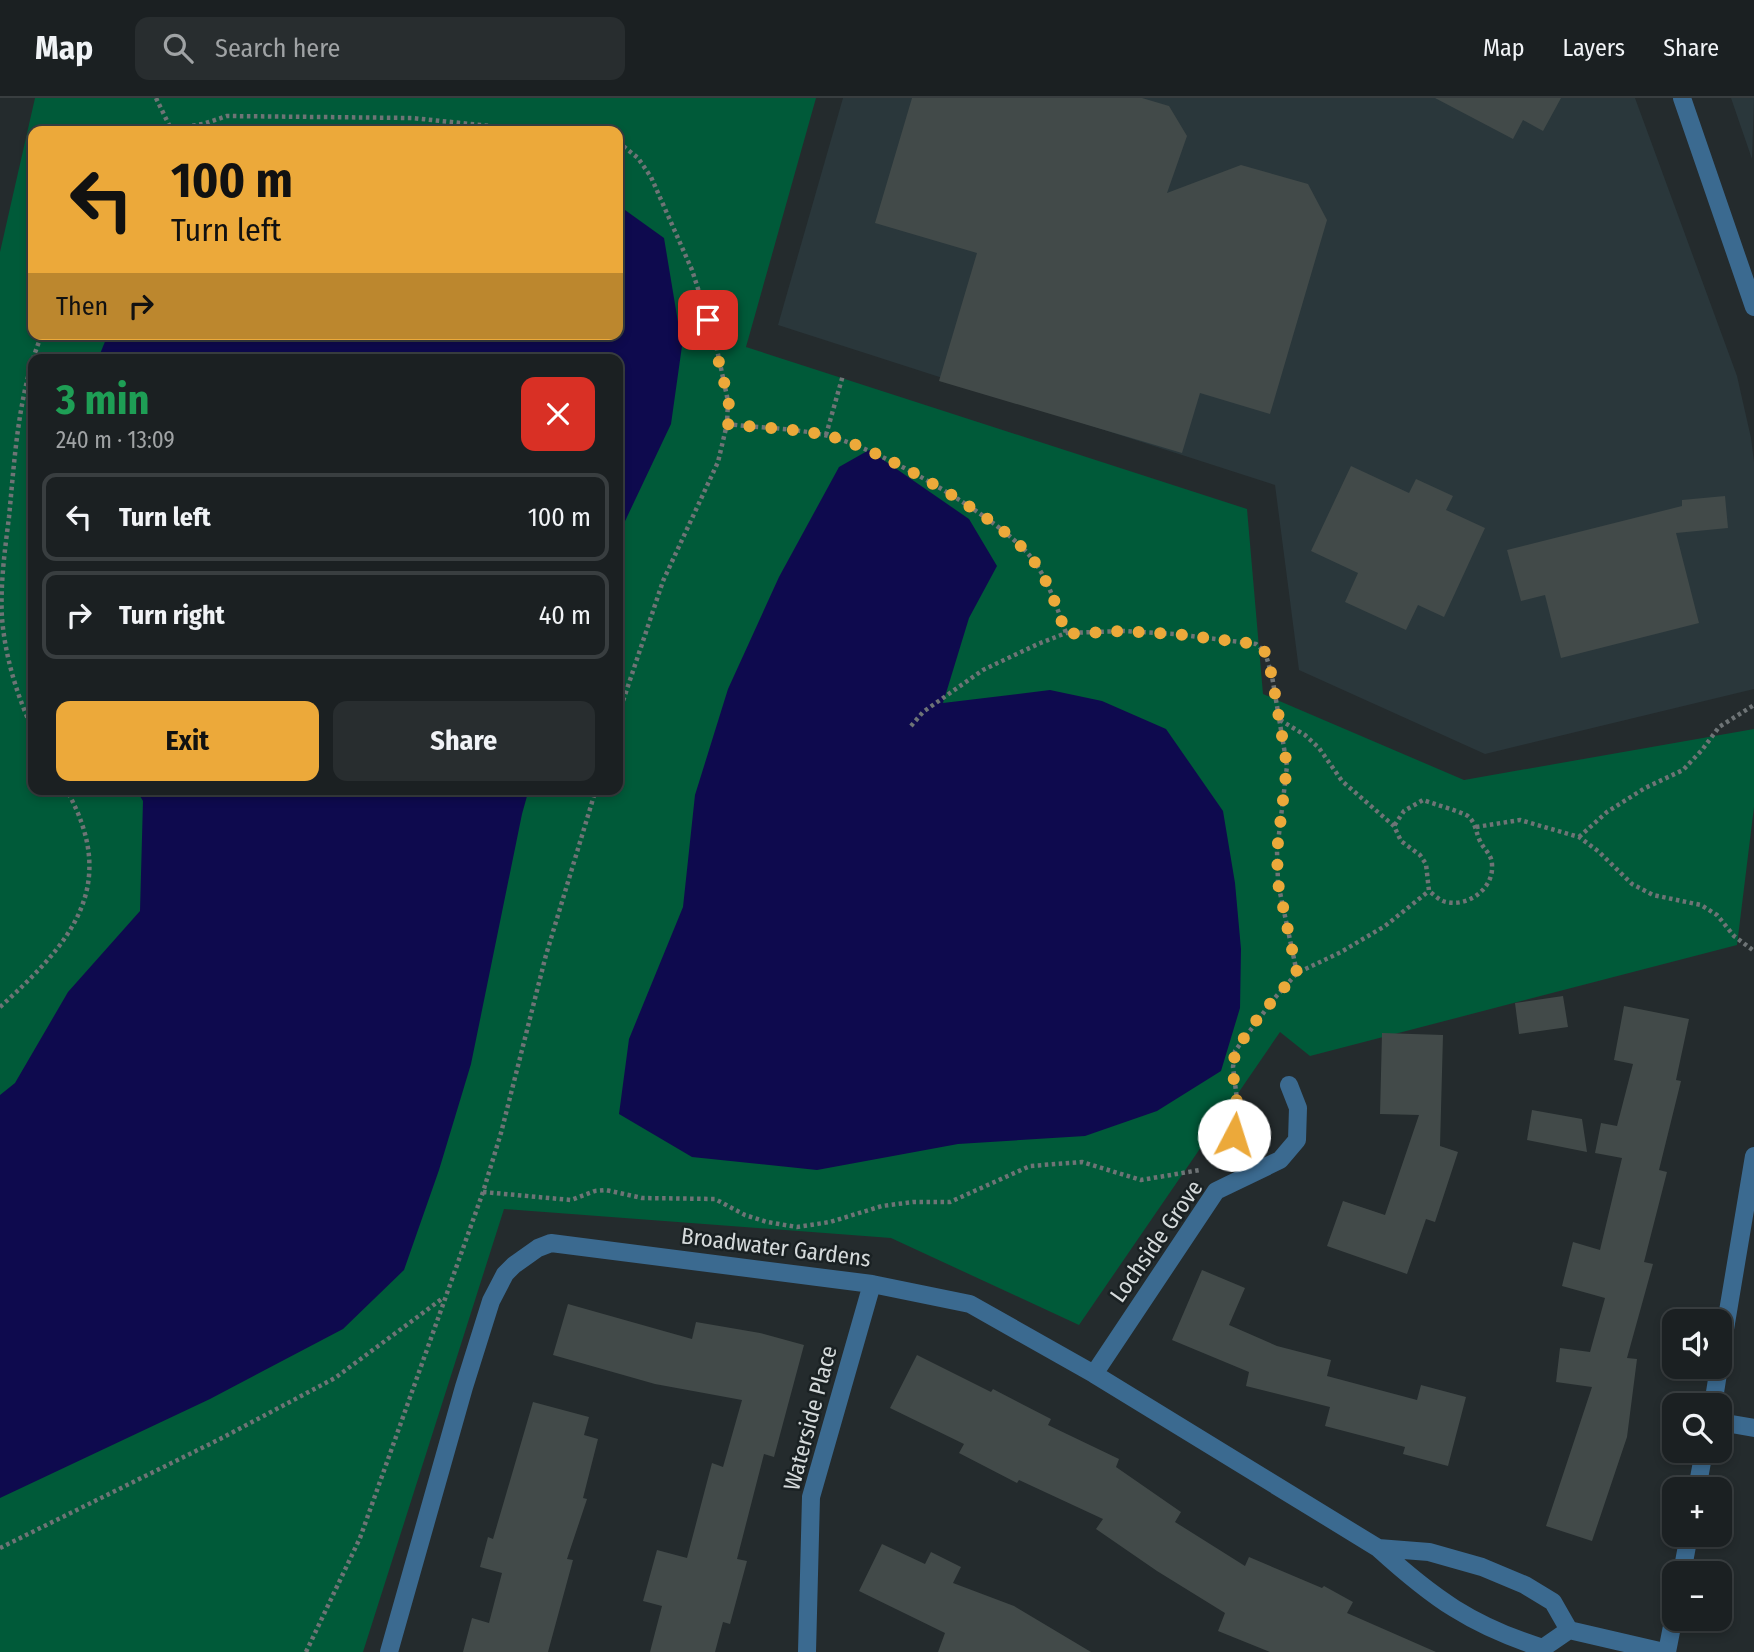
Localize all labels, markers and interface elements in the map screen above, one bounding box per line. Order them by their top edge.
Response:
search box [135,17,625,80]
text: Map [35,28,93,68]
icon: search [159,29,197,67]
text: Search here [215,33,340,64]
text: Map [1483,34,1525,62]
text: Layers [1563,34,1625,62]
text: Share [1663,34,1719,62]
text: 100 m [171,151,293,210]
icon: left [56,154,147,245]
text: Turn left [171,211,281,249]
icon: right [122,287,160,325]
pin [678,290,738,350]
text: Then [56,291,108,322]
icon: arrive [689,301,727,339]
text: 3 min [56,375,150,425]
button: close [521,377,595,451]
text: 240 m · 13:09 [56,426,175,454]
icon: left [60,498,98,536]
text: Turn left [119,502,211,533]
text: 100 m [528,502,591,533]
icon: right [60,596,98,634]
text: Turn right [119,600,225,631]
text: 40 m [539,600,591,631]
button: Exit [56,701,319,781]
button: Share [333,701,595,781]
position arrow [1197,1098,1271,1172]
street label: Lochside Grove [1104,1175,1208,1307]
street label: Broadwater Gardens [680,1221,873,1273]
map controls [1662,1309,1732,1631]
button: sound [1662,1309,1732,1379]
street label: Waterside Place [777,1343,843,1493]
button: search [1662,1393,1732,1463]
button: + [1662,1477,1732,1547]
button: − [1662,1561,1732,1631]

